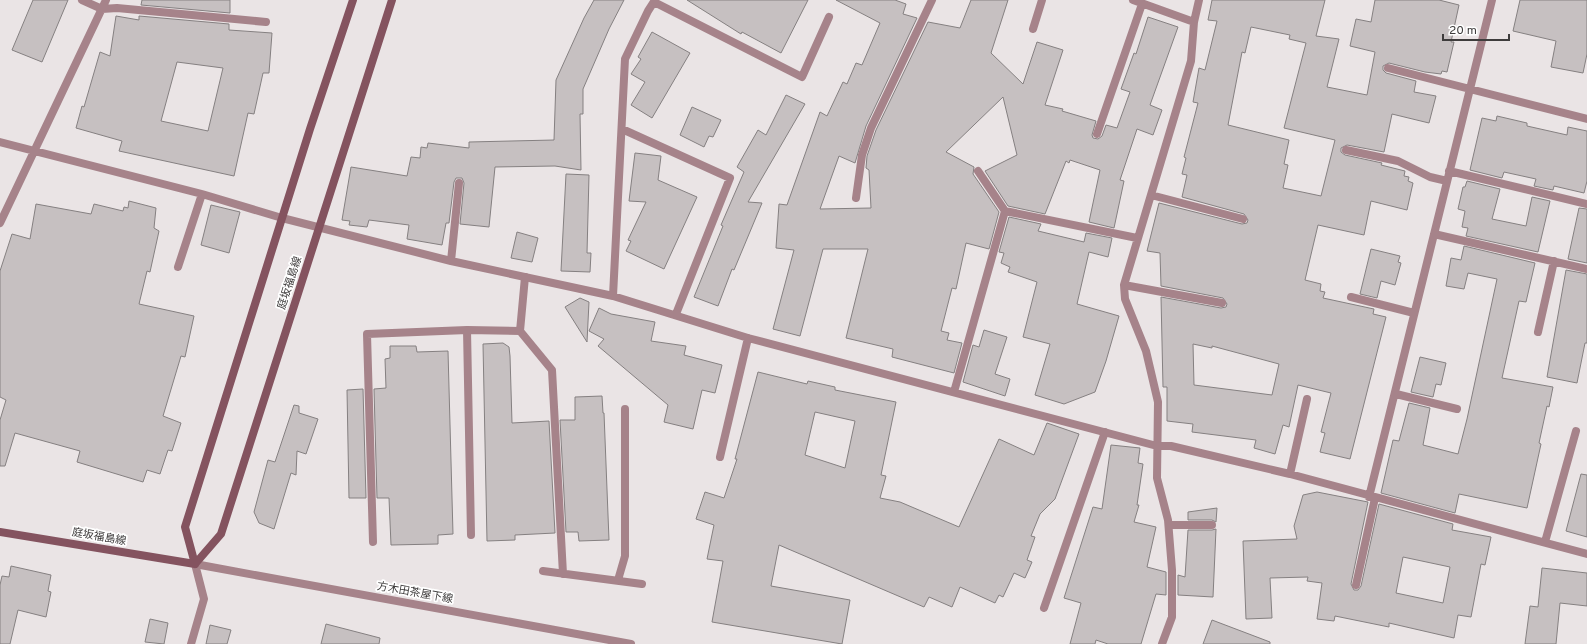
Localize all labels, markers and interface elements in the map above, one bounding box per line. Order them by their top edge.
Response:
scale bar [1443,16,1509,42]
text: 20 m [1449,23,1477,39]
street label: 庭坂福島線 [275,255,305,311]
street label: 庭坂福島線 [71,525,127,549]
street label: 方木田茶屋下線 [376,579,454,607]

